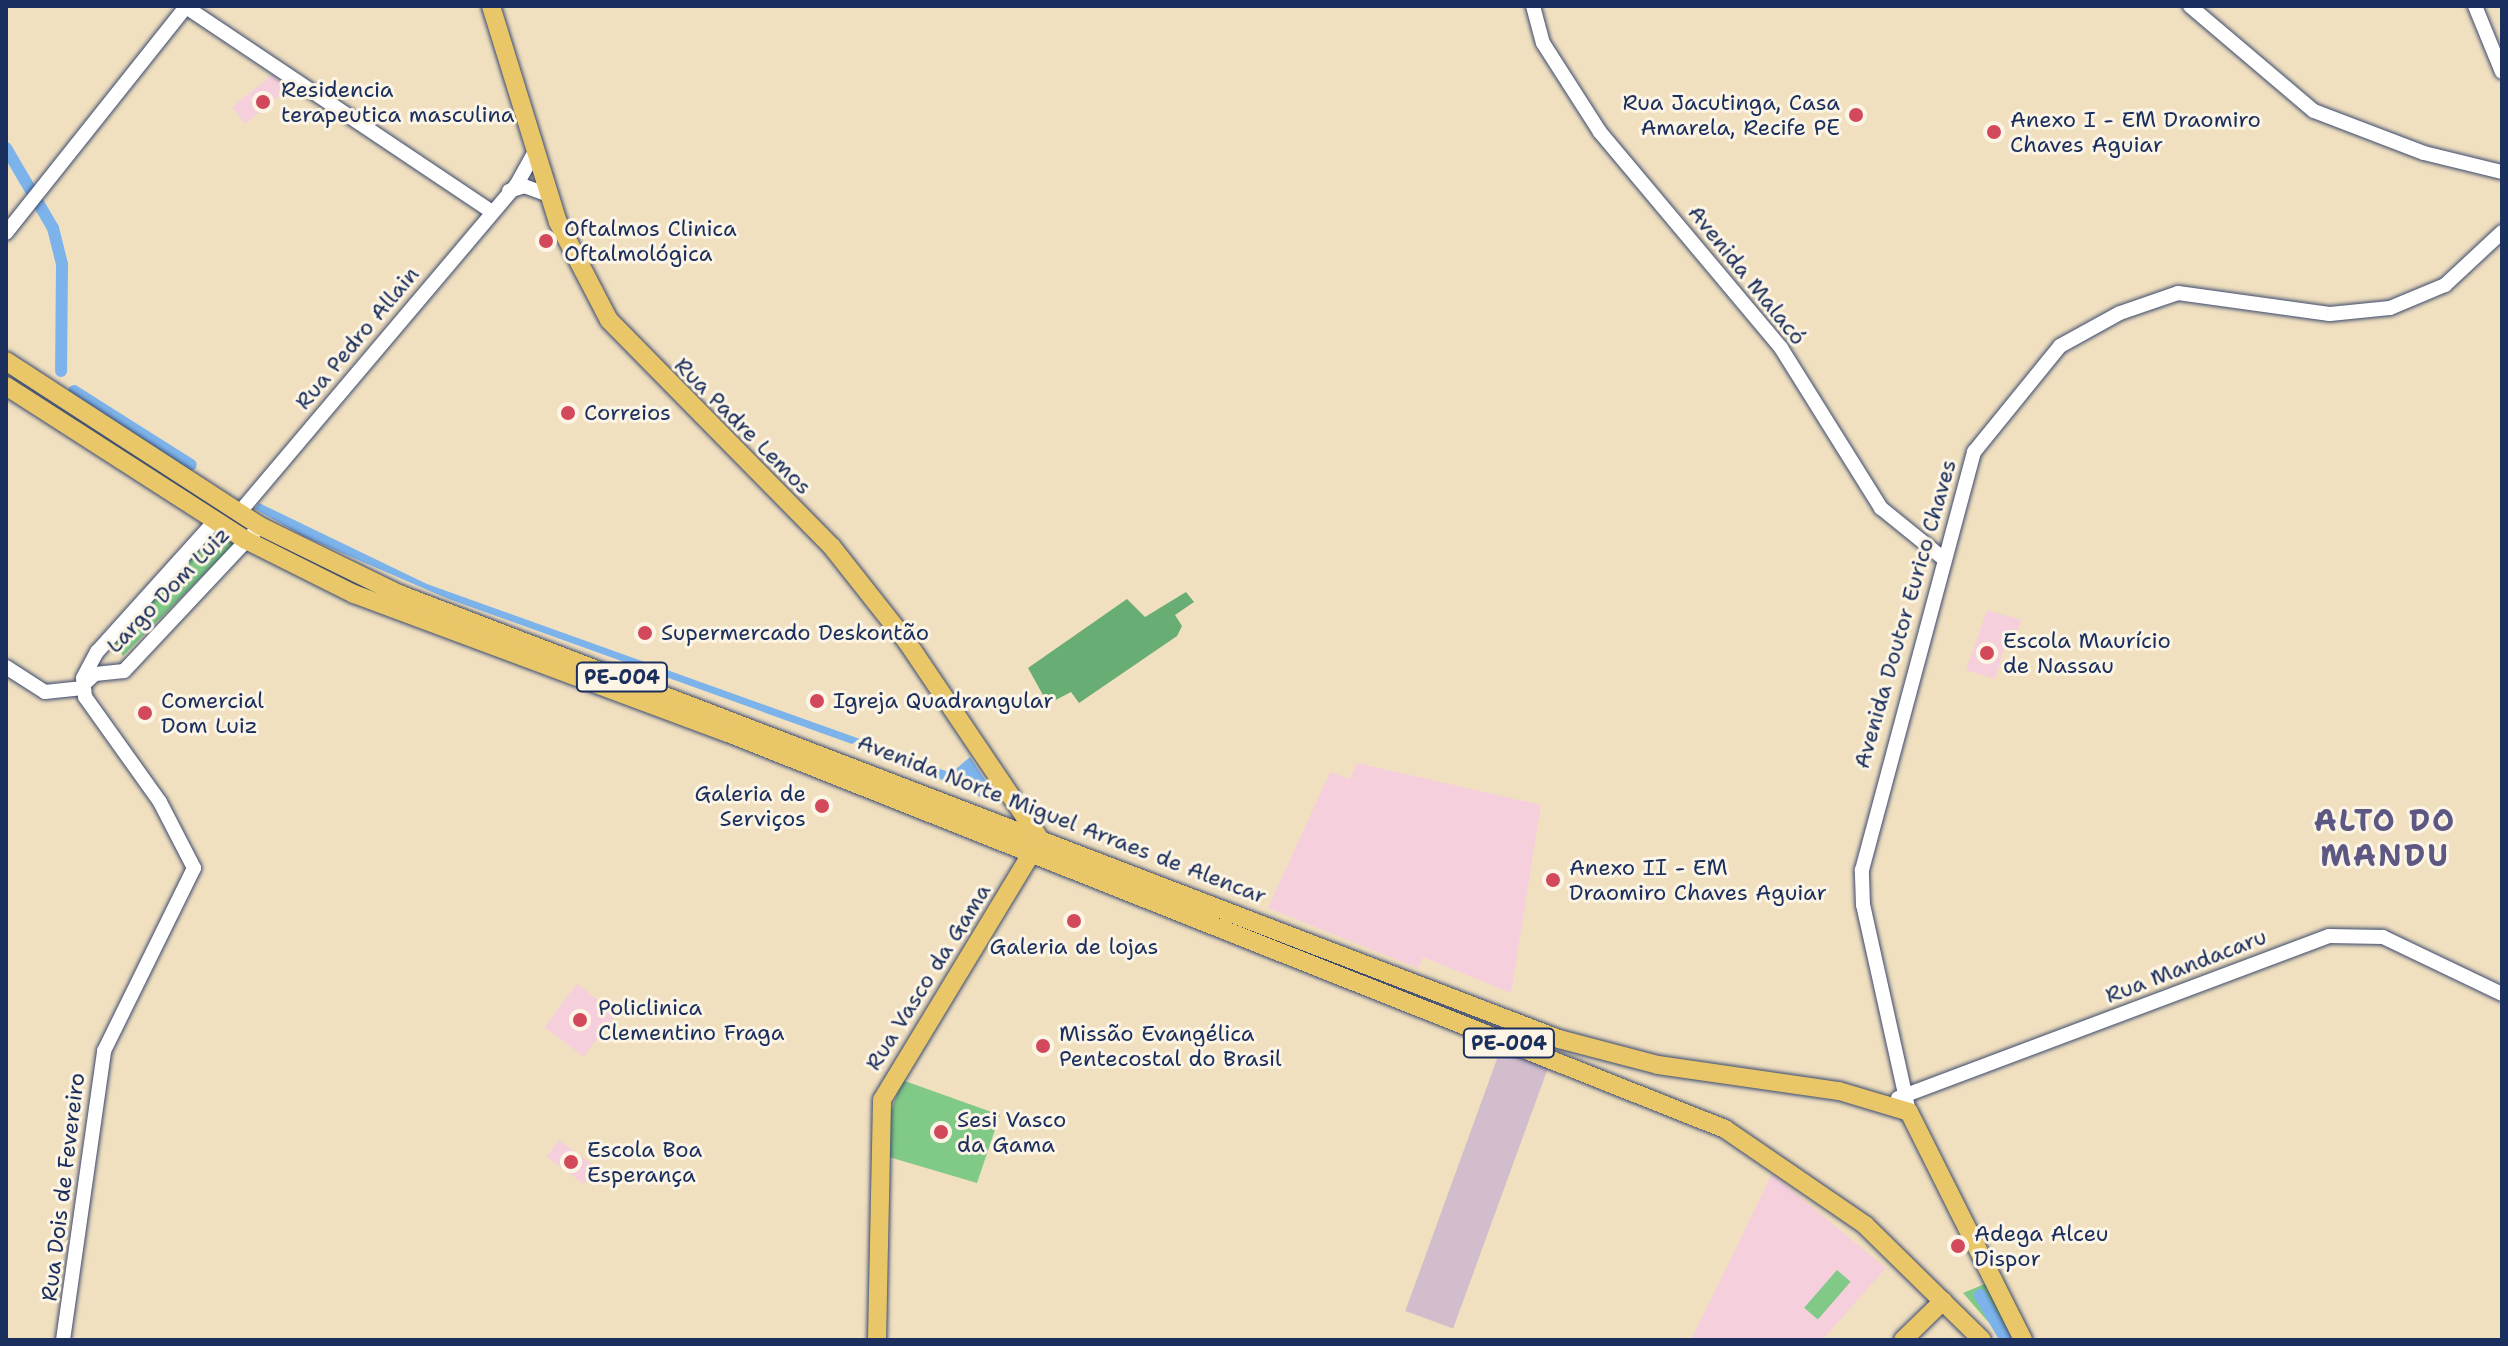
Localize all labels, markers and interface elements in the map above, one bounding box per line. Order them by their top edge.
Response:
place label: Residencia terapeutica masculina [281,76,515,128]
place label: Rua Jacutinga, Casa Amarela, Recife PE [1623,89,1840,140]
marker: Residencia terapeutica masculina [252,91,274,113]
marker: Rua Jacutinga, Casa Amarela, Recife PE [1847,106,1865,124]
place label: Anexo I - EM Draomiro Chaves Aguiar [2010,106,2261,158]
marker: Anexo I - EM Draomiro Chaves Aguiar [1985,123,2003,141]
street label: Avenida Malacó [1683,200,1811,350]
place label: Oftalmos Clinica Oftalmológica [564,215,737,266]
marker: Oftalmos Clinica Oftalmológica [535,230,557,252]
street label: Rua Pedro Allain [290,261,424,415]
street label: Rua Padre Lemos [669,352,817,500]
place label: Correios [584,400,671,426]
marker: Correios [559,404,577,422]
street label: Avenida Doutor Eurico Chaves [1848,457,1962,771]
street label: Largo Dom Luiz [101,521,235,659]
place label: Supermercado Deskontão [661,620,929,646]
marker: Supermercado Deskontão [636,624,654,642]
place label: Escola Maurício de Nassau [2003,627,2171,678]
marker: Escola Maurício de Nassau [1978,644,1996,662]
road number: PE-004 [574,661,670,693]
place label: Comercial Dom Luiz [161,687,264,738]
place label: Igreja Quadrangular [833,688,1054,714]
marker: Igreja Quadrangular [808,692,826,710]
marker: Comercial Dom Luiz [136,704,154,722]
street label: Avenida Norte Miguel Arraes de Alencar [854,729,1270,909]
place label: Galeria de Serviços [694,780,806,832]
marker: Galeria de Serviços [813,797,831,815]
district label: ALTO DO MANDU [2314,803,2456,874]
place label: Anexo II - EM Draomiro Chaves Aguiar [1569,854,1827,906]
marker: Anexo II - EM Draomiro Chaves Aguiar [1544,871,1562,889]
street label: Rua Vasco da Gama [860,879,996,1075]
marker: Galeria de lojas [1065,912,1083,930]
street label: Rua Mandacaru [2102,923,2270,1009]
place label: Galeria de lojas [990,934,1158,960]
place label: Policlinica Clementino Fraga [598,994,784,1046]
marker: Policlinica Clementino Fraga [569,1009,591,1031]
place label: Missão Evangélica Pentecostal do Brasil [1059,1020,1282,1072]
road number: PE-004 [1461,1027,1557,1059]
marker: Missão Evangélica Pentecostal do Brasil [1034,1037,1052,1055]
street label: Rua Dois de Fevereiro [36,1071,90,1303]
place label: Sesi Vasco da Gama [957,1106,1066,1158]
marker: Sesi Vasco da Gama [932,1123,950,1141]
place label: Escola Boa Esperança [587,1136,702,1188]
marker: Escola Boa Esperança [562,1153,580,1171]
place label: Adega Alceu Dispor [1974,1220,2109,1272]
marker: Adega Alceu Dispor [1949,1237,1967,1255]

